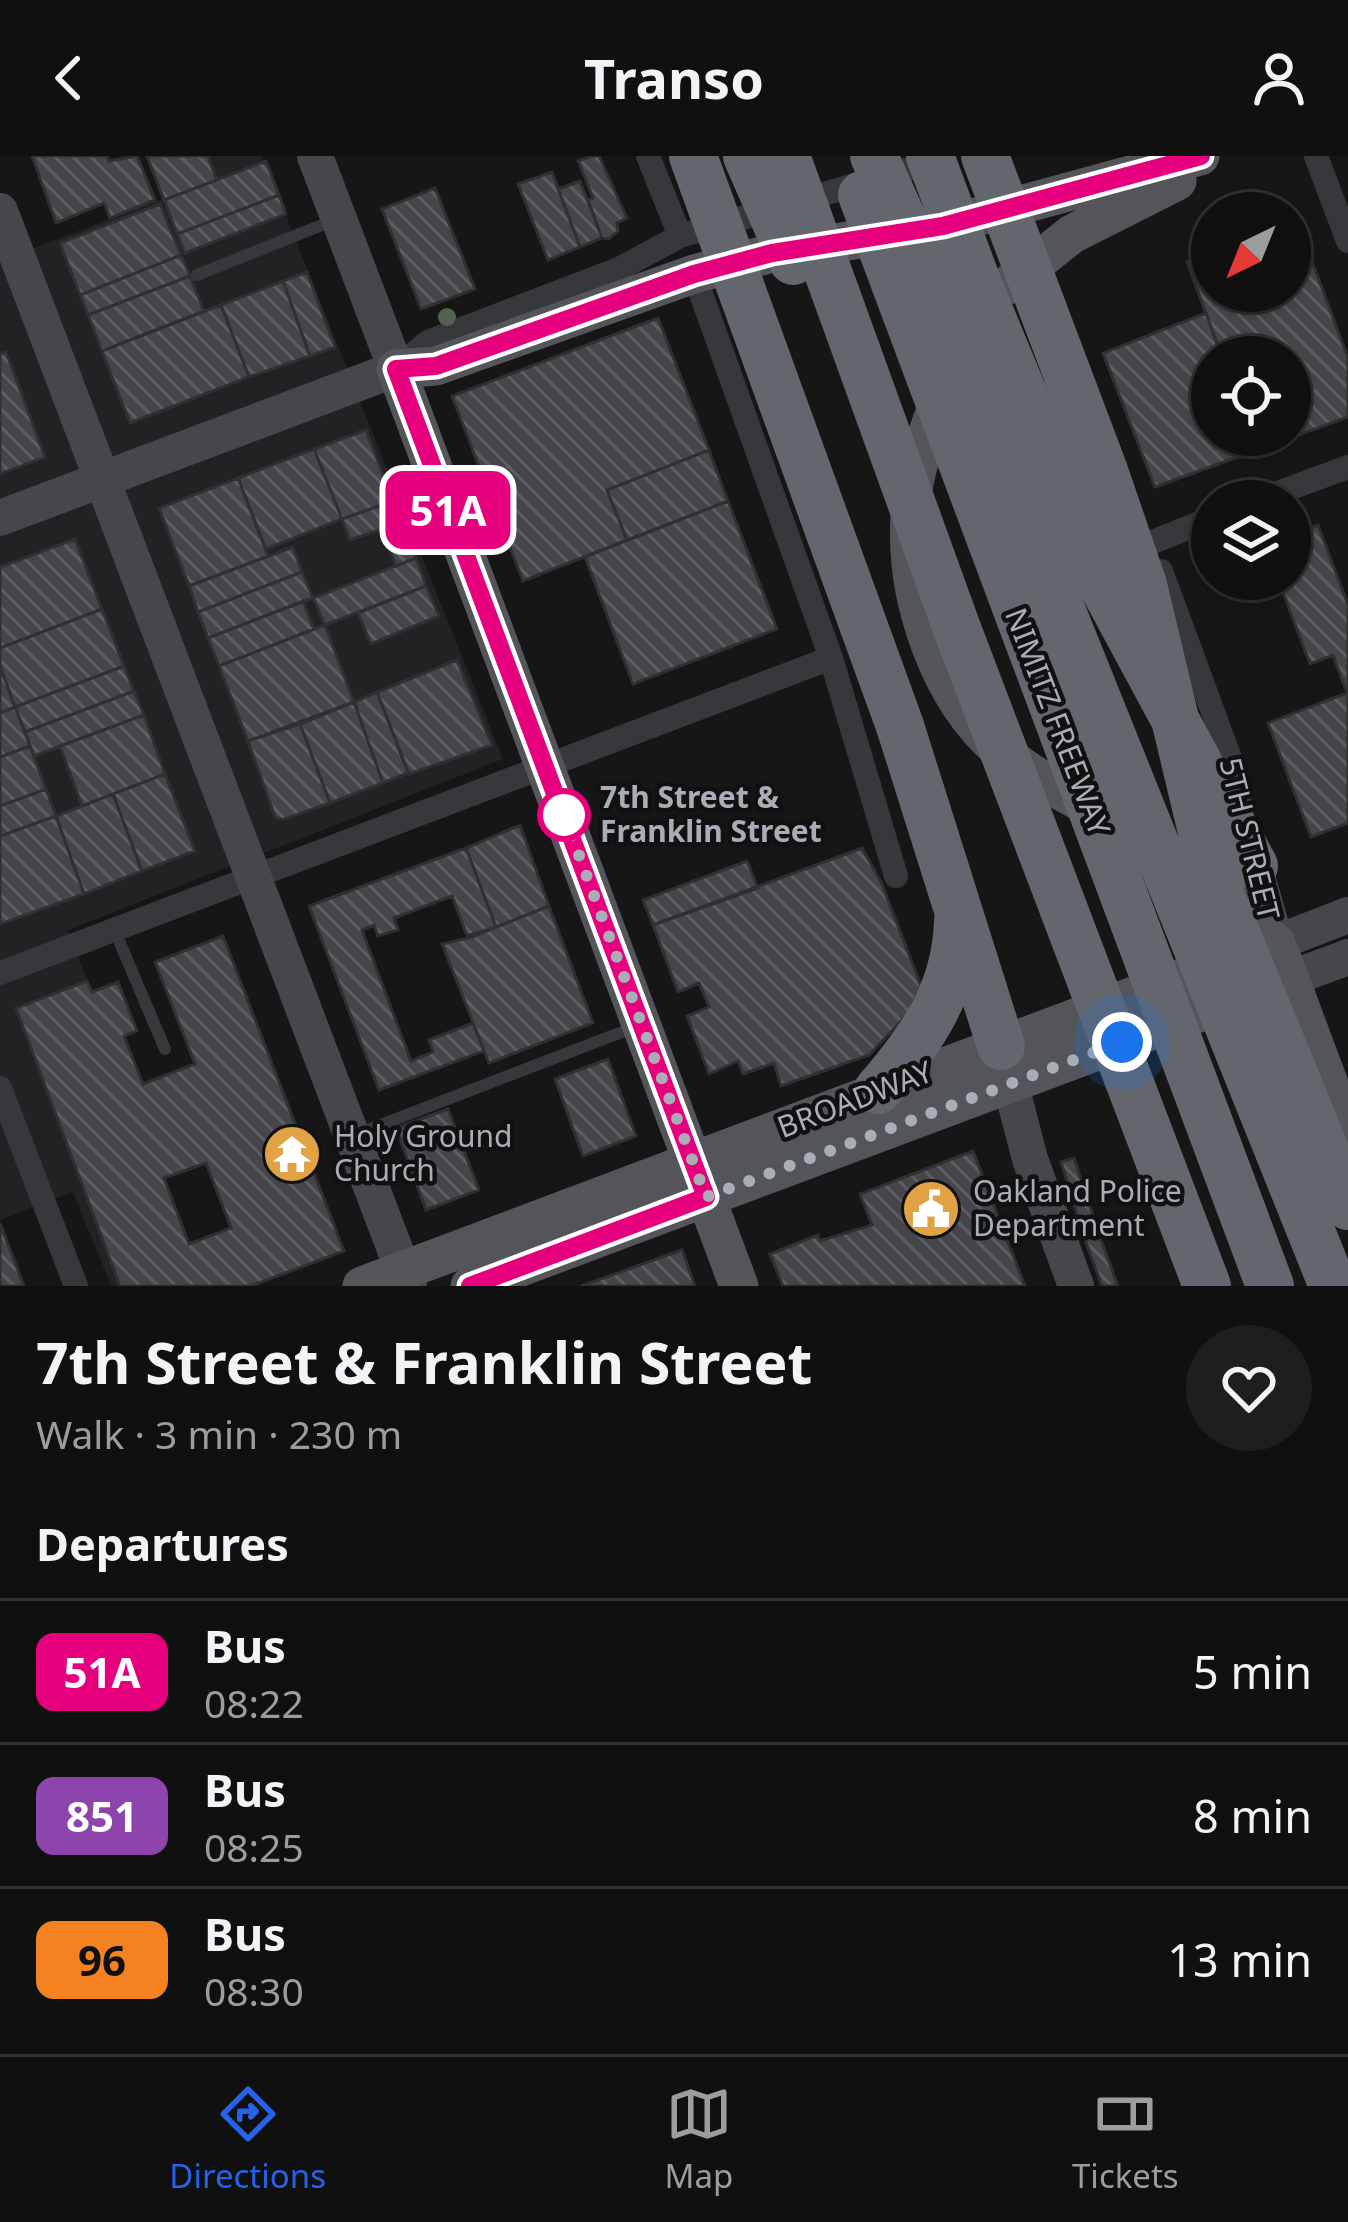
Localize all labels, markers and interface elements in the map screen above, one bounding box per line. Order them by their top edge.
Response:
text: Transo [584,41,764,115]
icon: back [36,45,102,111]
icon: person [1246,45,1312,111]
north arrow [1191,192,1311,312]
map controls [1191,192,1311,600]
button: locate [1191,336,1311,456]
line badge: 51A [379,471,517,549]
button: layers [1191,480,1311,600]
text: 51A [409,481,487,538]
street label: NIMITZ FREEWAY [996,602,1121,841]
street label: 5TH STREET [1211,753,1290,924]
place label: 7th Street & Franklin Street [600,776,822,851]
marker: 7th Street & Franklin Street [539,790,589,840]
your location [1092,1012,1152,1072]
street label: BROADWAY [771,1050,938,1147]
place label: Holy Ground Church [334,1115,513,1190]
temple icon: Holy Ground Church [261,1123,323,1185]
place label: Oakland Police Department [973,1170,1182,1245]
public building icon: Oakland Police Department [900,1178,962,1240]
text: 7th Street & Franklin Street [36,1323,812,1401]
button: heart [1186,1325,1312,1451]
text: Walk · 3 min · 230 m [36,1407,402,1460]
text: Departures [36,1513,289,1574]
text: Bus [204,1615,286,1676]
text: 5 min [1193,1641,1312,1702]
text: 51A [63,1643,141,1700]
text: 08:22 [204,1676,304,1729]
text: Bus [204,1759,286,1820]
text: 8 min [1193,1785,1312,1846]
text: 851 [66,1787,138,1844]
text: 08:25 [204,1820,304,1873]
text: Bus [204,1903,286,1964]
text: 13 min [1167,1929,1312,1990]
text: 96 [78,1931,126,1988]
text: 08:30 [204,1964,304,2017]
tab: Directions [169,2081,326,2198]
tab: Map [665,2081,733,2198]
tab: Tickets [1072,2081,1179,2198]

